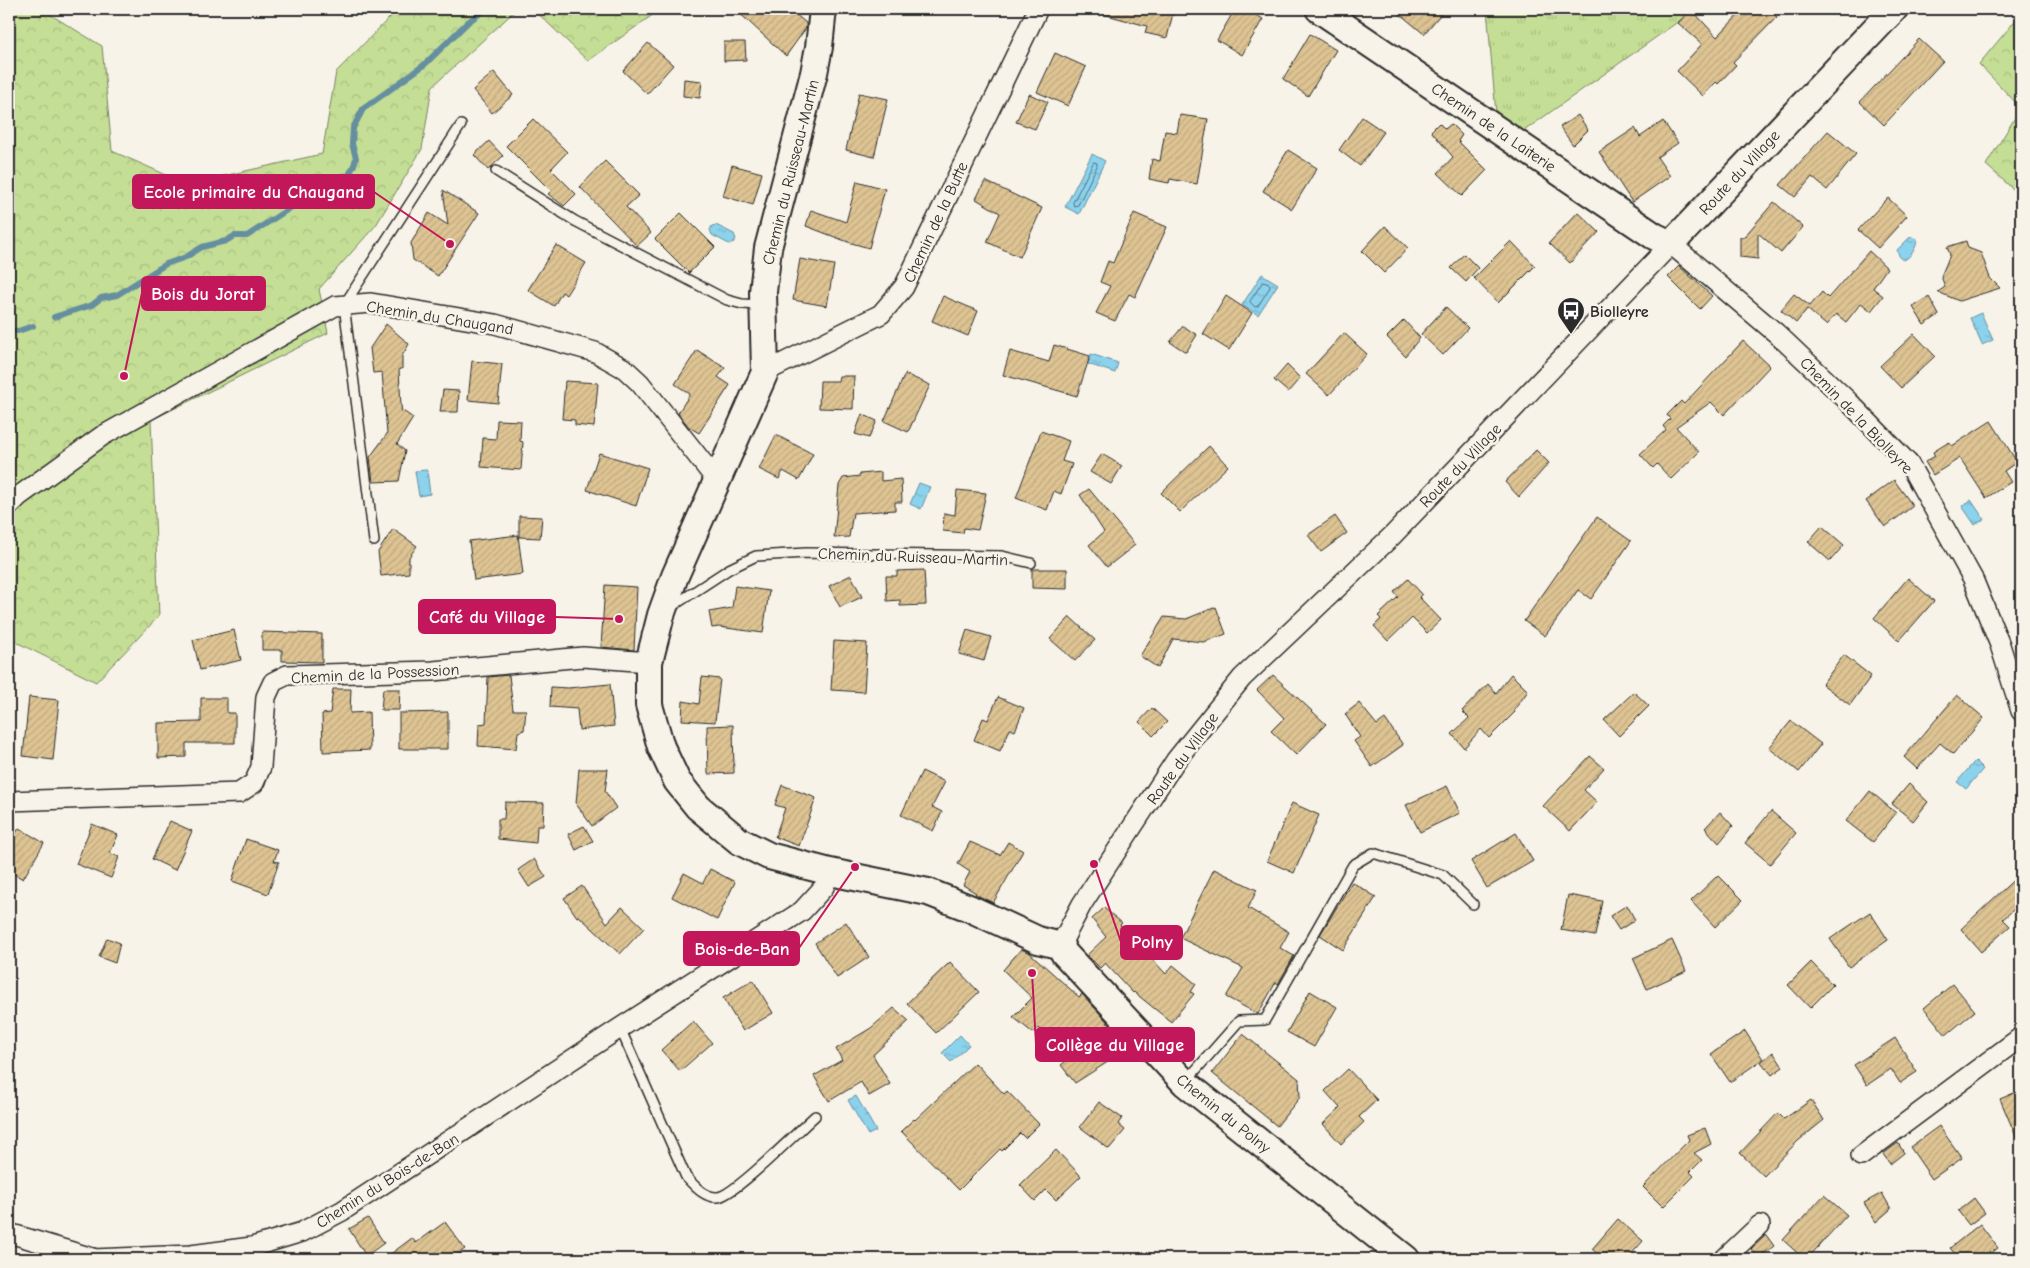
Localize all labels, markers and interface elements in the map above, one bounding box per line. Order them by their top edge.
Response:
street label: Chemin du Ruisseau-Martin [759,78,823,267]
street label: Chemin de la Laiterie [1428,79,1559,176]
street label: Route du Village [1696,127,1784,219]
street label: Chemin de la Butte [900,159,972,286]
callout: Ecole primaire du Chaugand [133,175,374,208]
text: Ecole primaire du Chaugand [144,182,364,203]
callout: Bois du Jorat [142,277,265,310]
text: Bois du Jorat [151,284,256,305]
bus stop icon: Biolleyre [1556,296,1586,335]
street label: Chemin du Chaugand [365,297,515,338]
place label: Biolleyre [1590,303,1649,321]
street label: Chemin de la Biolleyre [1796,354,1916,478]
street label: Route du Village [1416,420,1505,511]
street label: Chemin du Ruisseau-Martin [818,545,1008,569]
callout: Café du Village [419,600,555,633]
text: Café du Village [429,607,545,628]
street label: Chemin de la Possession [290,661,460,687]
street label: Route du Village [1143,709,1222,808]
callout: Polny [1121,926,1182,959]
callout: Bois-de-Ban [684,932,799,965]
text: Polny [1131,932,1174,953]
text: Bois-de-Ban [694,939,790,960]
callout: Collège du Village [1036,1028,1194,1061]
text: Collège du Village [1046,1035,1184,1056]
street label: Chemin du Polny [1173,1070,1275,1158]
street label: Chemin du Bois-de-Ban [313,1130,462,1232]

